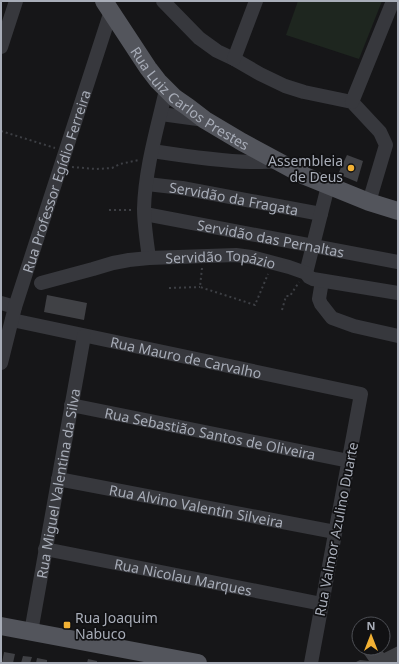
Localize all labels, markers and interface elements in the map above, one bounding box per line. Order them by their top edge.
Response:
street label: Rua Luiz Carlos Prestes [127,43,253,154]
street label: Rua Professor Egídio Ferreira [17,87,94,275]
place label: Assembleia de Deus [268,151,343,186]
marker: Assembleia de Deus [346,163,356,173]
street label: Servidão da Fragata [168,177,300,219]
street label: Servidão das Pernaltas [196,215,346,261]
street label: Servidão Topázio [165,245,278,273]
street label: Rua Mauro de Carvalho [109,332,264,382]
street label: Rua Miguel Valentina da Silva [31,387,84,580]
street label: Rua Sebastião Santos de Oliveira [103,403,317,464]
street label: Rua Valmor Azulino Duarte [310,440,362,618]
street label: Rua Alvino Valentin Silveira [108,480,285,531]
street label: Rua Nicolau Marques [113,553,254,599]
place label: Rua Joaquim Nabuco [75,608,158,643]
north arrow [351,616,391,656]
text: N [367,618,375,633]
marker: Rua Joaquim Nabuco [62,620,72,630]

